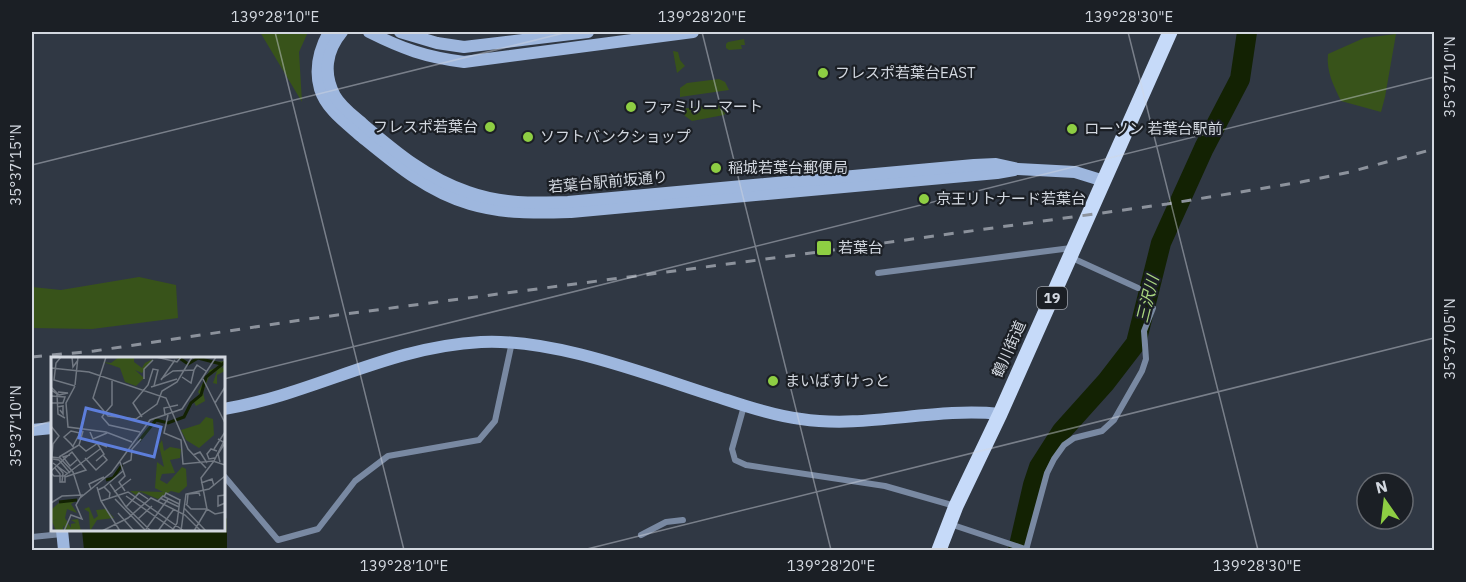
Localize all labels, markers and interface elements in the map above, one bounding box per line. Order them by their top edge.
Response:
text: 139°28'10"E [231,7,319,26]
text: 139°28'20"E [658,7,746,26]
text: 139°28'30"E [1085,7,1173,26]
text: 35°37'10"N [1440,36,1459,118]
place label: フレスポ若葉台EAST [835,63,976,82]
marker: フレスポ若葉台EAST [816,66,830,80]
place label: ファミリーマート [643,97,763,116]
marker: ファミリーマート [624,100,638,114]
place label: フレスポ若葉台 [373,117,478,136]
place label: ローソン 若葉台駅前 [1084,119,1223,138]
marker: フレスポ若葉台 [483,120,497,134]
marker: ローソン 若葉台駅前 [1065,122,1079,136]
text: 35°37'15"N [6,124,25,206]
place label: ソフトバンクショップ [540,127,691,146]
marker: ソフトバンクショップ [521,130,535,144]
place label: 稲城若葉台郵便局 [728,158,848,177]
marker: 稲城若葉台郵便局 [709,161,723,175]
street label: 若葉台駅前坂通り [547,167,669,196]
place label: 京王リトナード若葉台 [936,189,1086,208]
marker: 京王リトナード若葉台 [917,192,931,206]
place label: 若葉台 [838,238,883,257]
marker: 若葉台 [815,239,833,257]
water label: 三沢川 [1131,271,1163,325]
road number: 19 [1037,287,1067,309]
text: 35°37'05"N [1440,298,1459,380]
street label: 鶴川街道 [988,318,1029,380]
inset map [51,357,225,531]
place label: まいばすけっと [785,371,890,390]
marker: まいばすけっと [766,374,780,388]
text: 35°37'10"N [6,385,25,467]
north arrow [1355,471,1415,531]
text: N [1373,475,1389,498]
text: 139°28'10"E [360,556,448,575]
text: 139°28'20"E [787,556,875,575]
text: 139°28'30"E [1213,556,1301,575]

